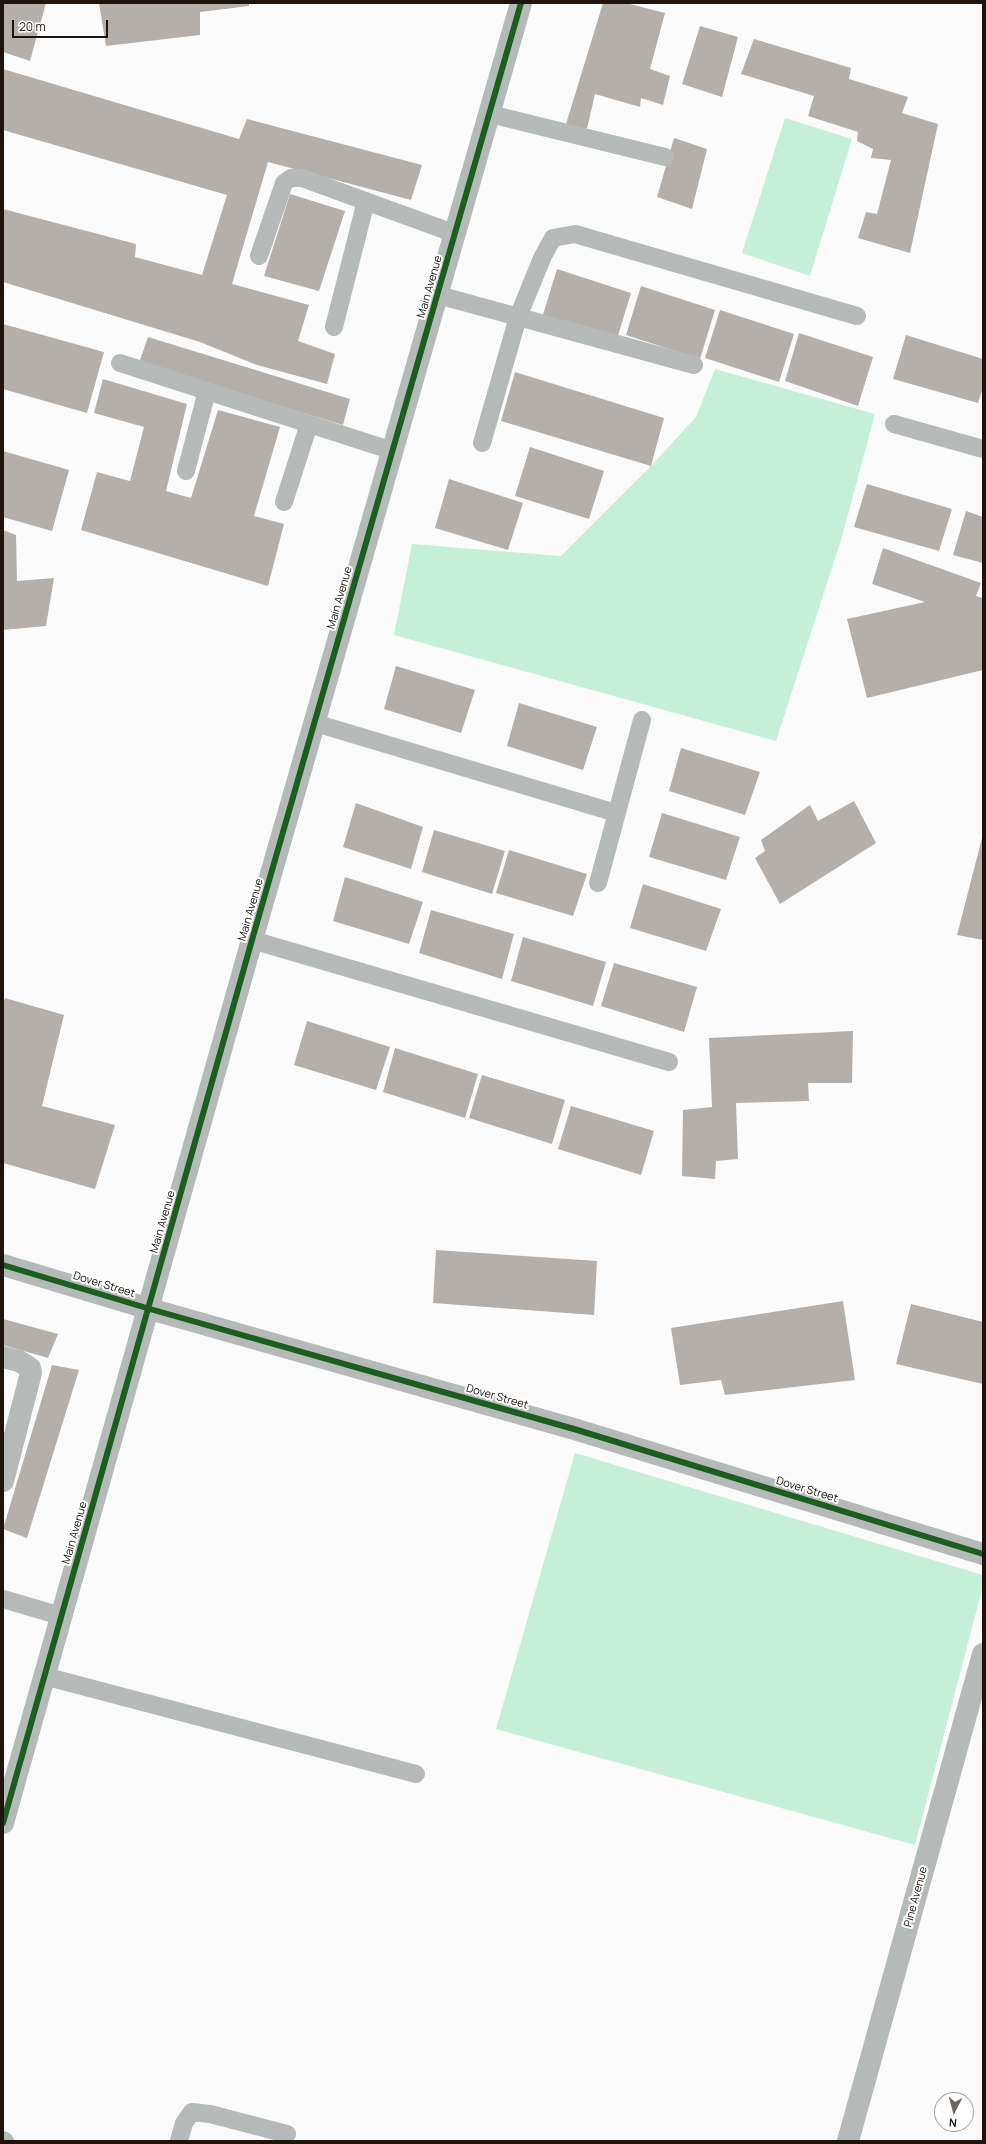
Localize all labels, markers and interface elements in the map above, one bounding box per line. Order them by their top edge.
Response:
scale bar [14,12,110,38]
text: 20 m [19,18,46,35]
street label: Main Avenue [415,254,445,320]
street label: Main Avenue [325,565,355,631]
street label: Main Avenue [236,877,266,943]
street label: Main Avenue [148,1189,178,1255]
street label: Dover Street [71,1269,137,1301]
street label: Dover Street [464,1382,530,1412]
street label: Dover Street [774,1474,840,1506]
street label: Main Avenue [60,1500,90,1566]
street label: Pine Avenue [902,1865,930,1929]
north arrow [934,2092,974,2132]
text: N [948,2116,958,2131]

